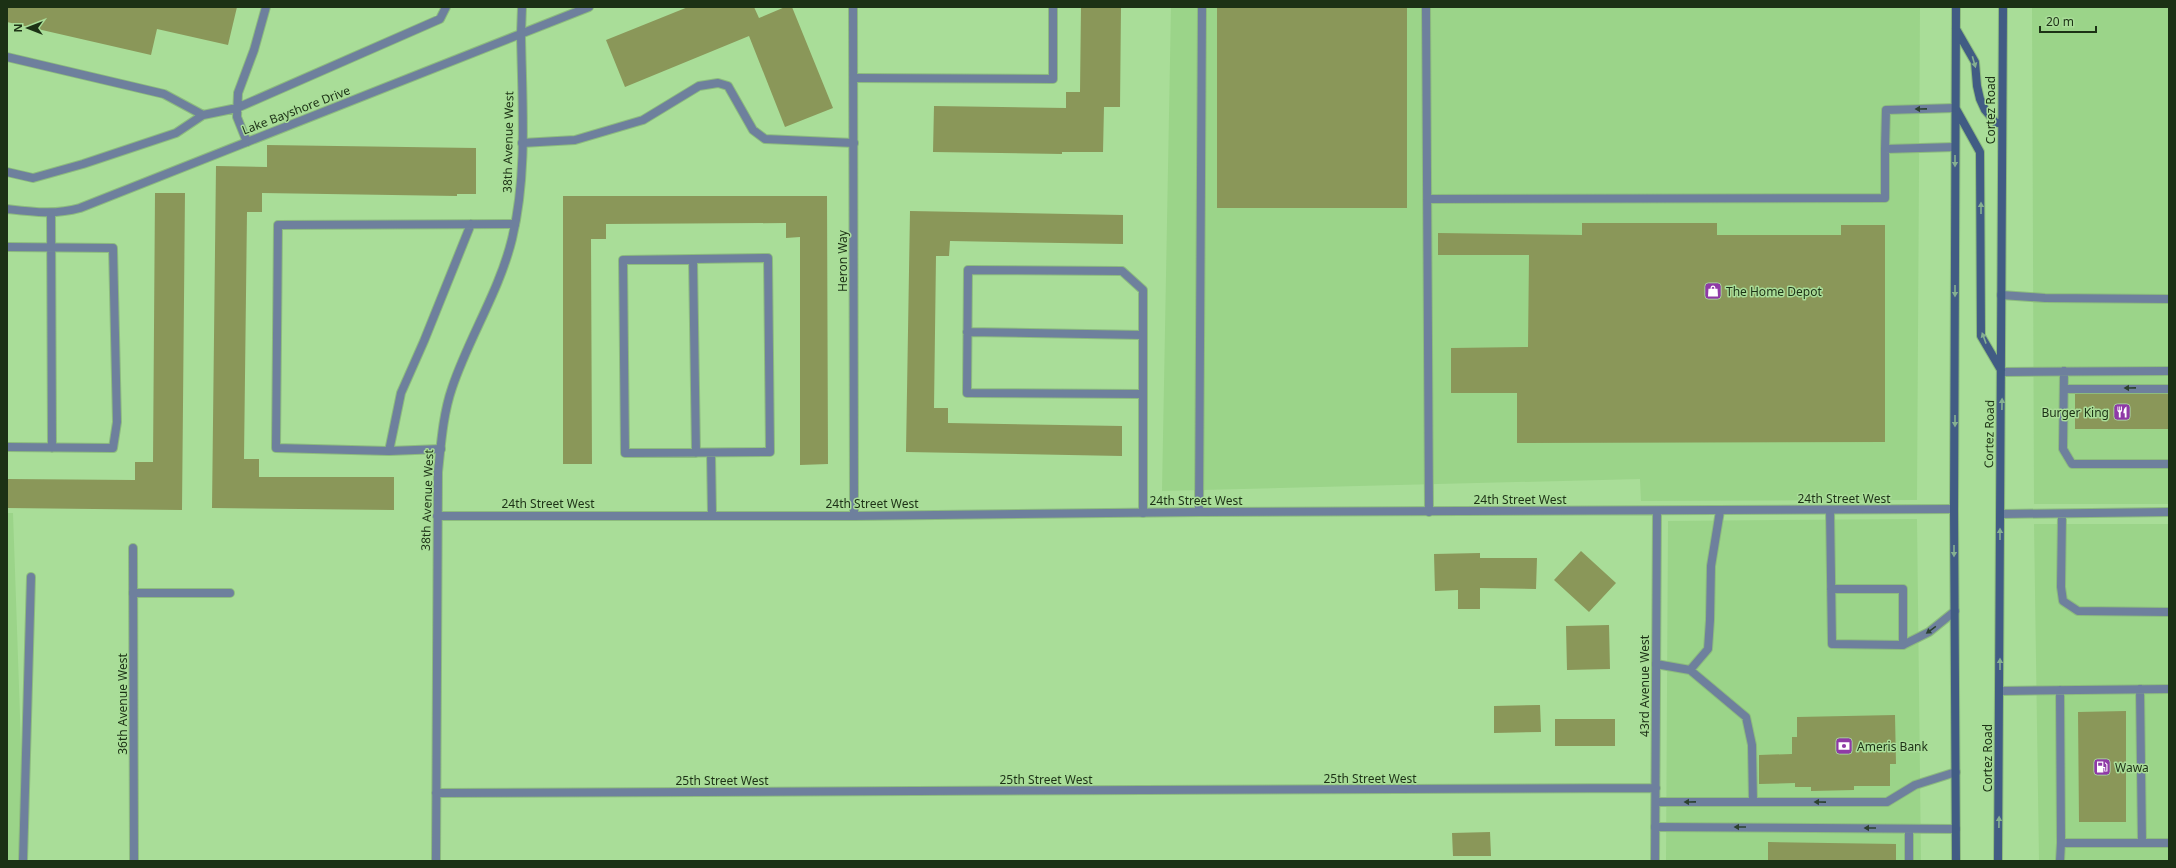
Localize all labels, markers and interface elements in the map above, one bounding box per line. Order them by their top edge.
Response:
north arrow [8,8,48,48]
scale bar [2040,8,2096,34]
text: 20 m [2046,13,2074,30]
text: N [10,24,25,32]
one-way arrow [1971,57,1977,69]
street label: Cortez Road [1982,76,1999,144]
street label: Lake Bayshore Drive [239,81,353,138]
street label: 38th Avenue West [499,90,517,193]
one-way arrow [1914,106,1927,112]
one-way arrow [1952,155,1958,168]
one-way arrow [1978,201,1984,214]
street label: Heron Way [834,229,851,292]
shop icon: The Home Depot [1703,281,1723,301]
place label: The Home Depot [1726,283,1822,300]
one-way arrow [1952,285,1958,298]
one-way arrow [1980,331,1986,343]
one-way arrow [2124,385,2136,392]
one-way arrow [1998,398,2005,410]
street label: Cortez Road [1980,400,1998,468]
restaurant icon: Burger King [2112,402,2132,422]
place label: Burger King [2041,404,2109,421]
one-way arrow [1951,415,1958,427]
street label: 38th Avenue West [417,448,437,551]
street label: 24th Street West [1798,490,1891,507]
street label: 24th Street West [1474,491,1567,508]
street label: 24th Street West [1150,492,1243,509]
street label: 24th Street West [502,495,595,512]
street label: 24th Street West [826,495,919,512]
one-way arrow [1997,528,2004,540]
one-way arrow [1951,545,1958,557]
one-way arrow [1925,626,1936,634]
street label: 43rd Avenue West [1636,634,1653,737]
street label: 36th Avenue West [114,653,131,755]
one-way arrow [1997,657,2003,670]
street label: Cortez Road [1979,724,1996,792]
bank icon: Ameris Bank [1834,736,1854,756]
place label: Ameris Bank [1857,738,1929,755]
fuel station icon: Wawa [2092,757,2112,777]
place label: Wawa [2115,759,2149,776]
street label: 25th Street West [1324,770,1417,787]
street label: 25th Street West [1000,771,1093,788]
street label: 25th Street West [676,772,769,789]
one-way arrow [1683,799,1696,805]
one-way arrow [1813,799,1826,805]
one-way arrow [1996,815,2002,828]
one-way arrow [1733,824,1746,830]
one-way arrow [1863,825,1876,831]

